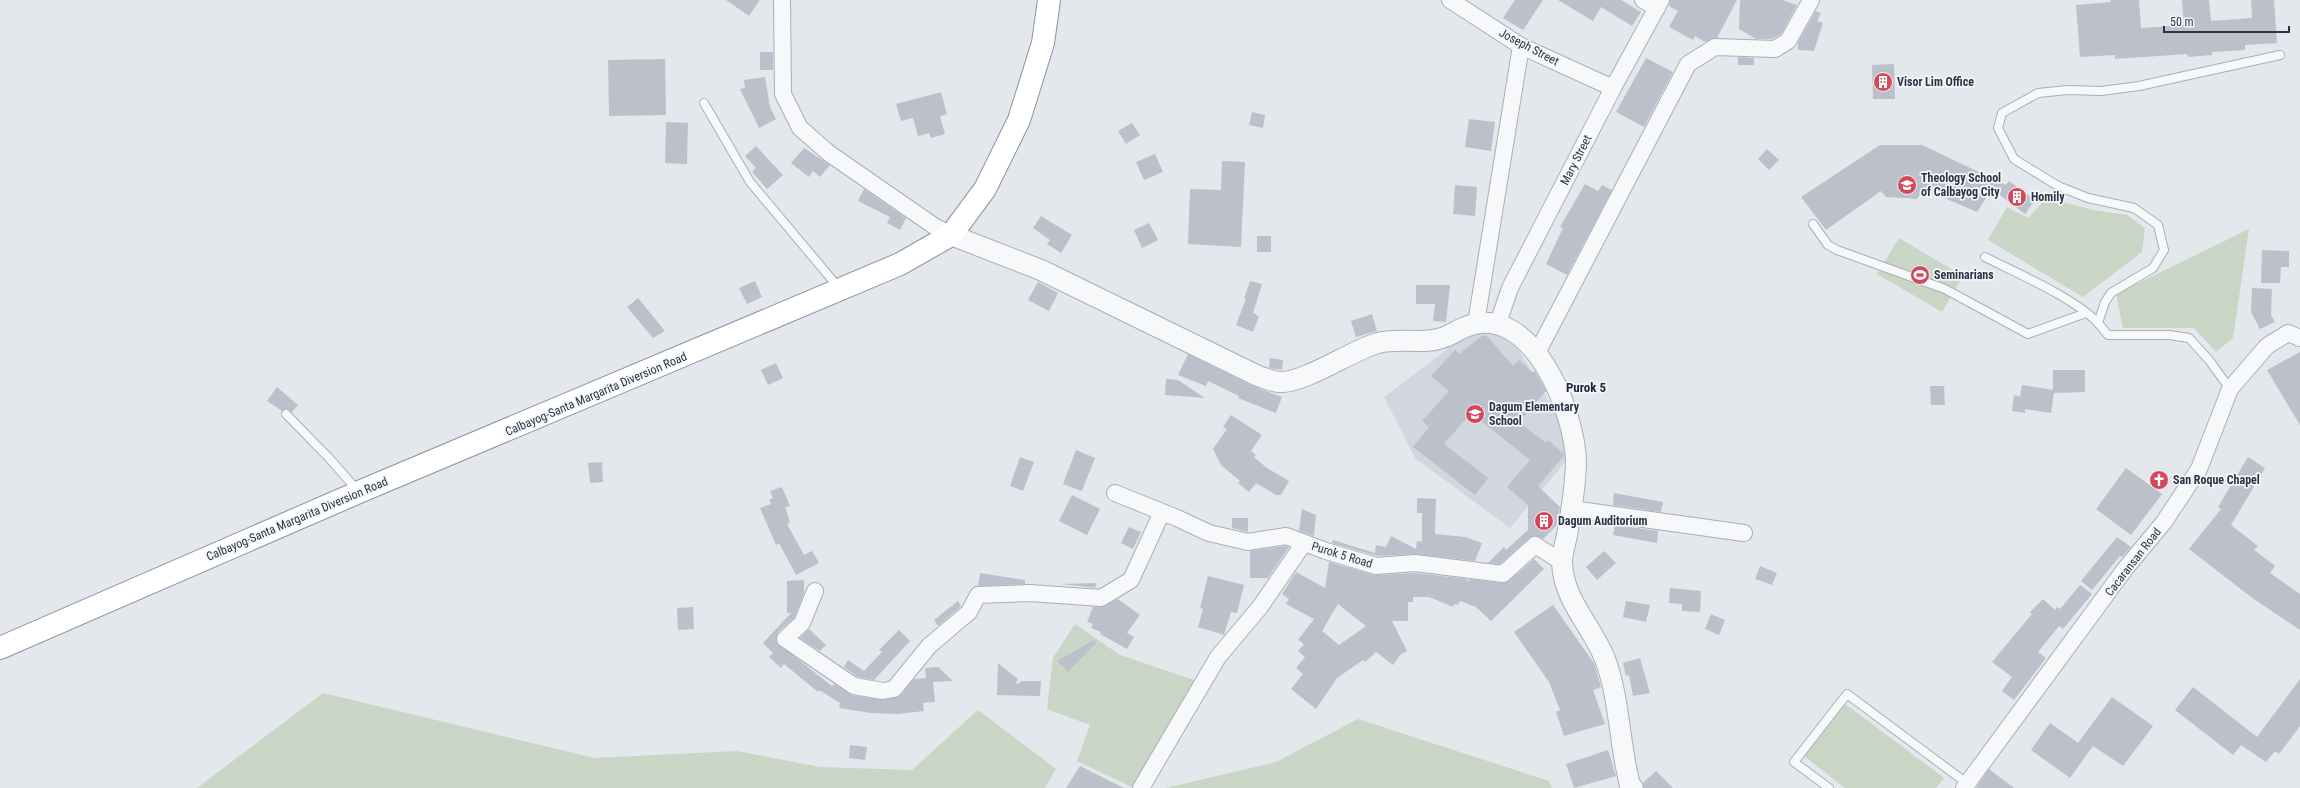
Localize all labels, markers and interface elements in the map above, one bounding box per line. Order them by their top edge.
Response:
scale bar [2164,8,2289,34]
text: 50 m [2170,15,2194,29]
street label: Joseph Street [1497,25,1562,69]
building icon: Visor Lim Office [1872,71,1894,93]
place label: Visor Lim Office [1897,75,1974,89]
street label: Mary Street [1557,132,1595,187]
place label: Theology School of Calbayog City [1921,171,2001,199]
school or university icon: Theology School of Calbayog City [1896,174,1918,196]
building icon: Homily [2006,186,2028,208]
place label: Homily [2031,190,2065,204]
sports icon: Seminarians [1909,264,1931,286]
place label: Seminarians [1934,268,1994,282]
street label: Calbayog-Santa Margarita Diversion Road [503,349,689,439]
district label: Purok 5 [1566,380,1606,395]
place label: Dagum Elementary School [1489,400,1580,428]
school or university icon: Dagum Elementary School [1464,403,1486,425]
church icon: San Roque Chapel [2148,469,2170,491]
place label: San Roque Chapel [2173,473,2260,487]
street label: Calbayog-Santa Margarita Diversion Road [204,474,390,564]
building icon: Dagum Auditorium [1533,510,1555,532]
place label: Dagum Auditorium [1558,514,1647,528]
street label: Cacaransan Road [2102,525,2164,599]
street label: Purok 5 Road [1310,539,1374,571]

